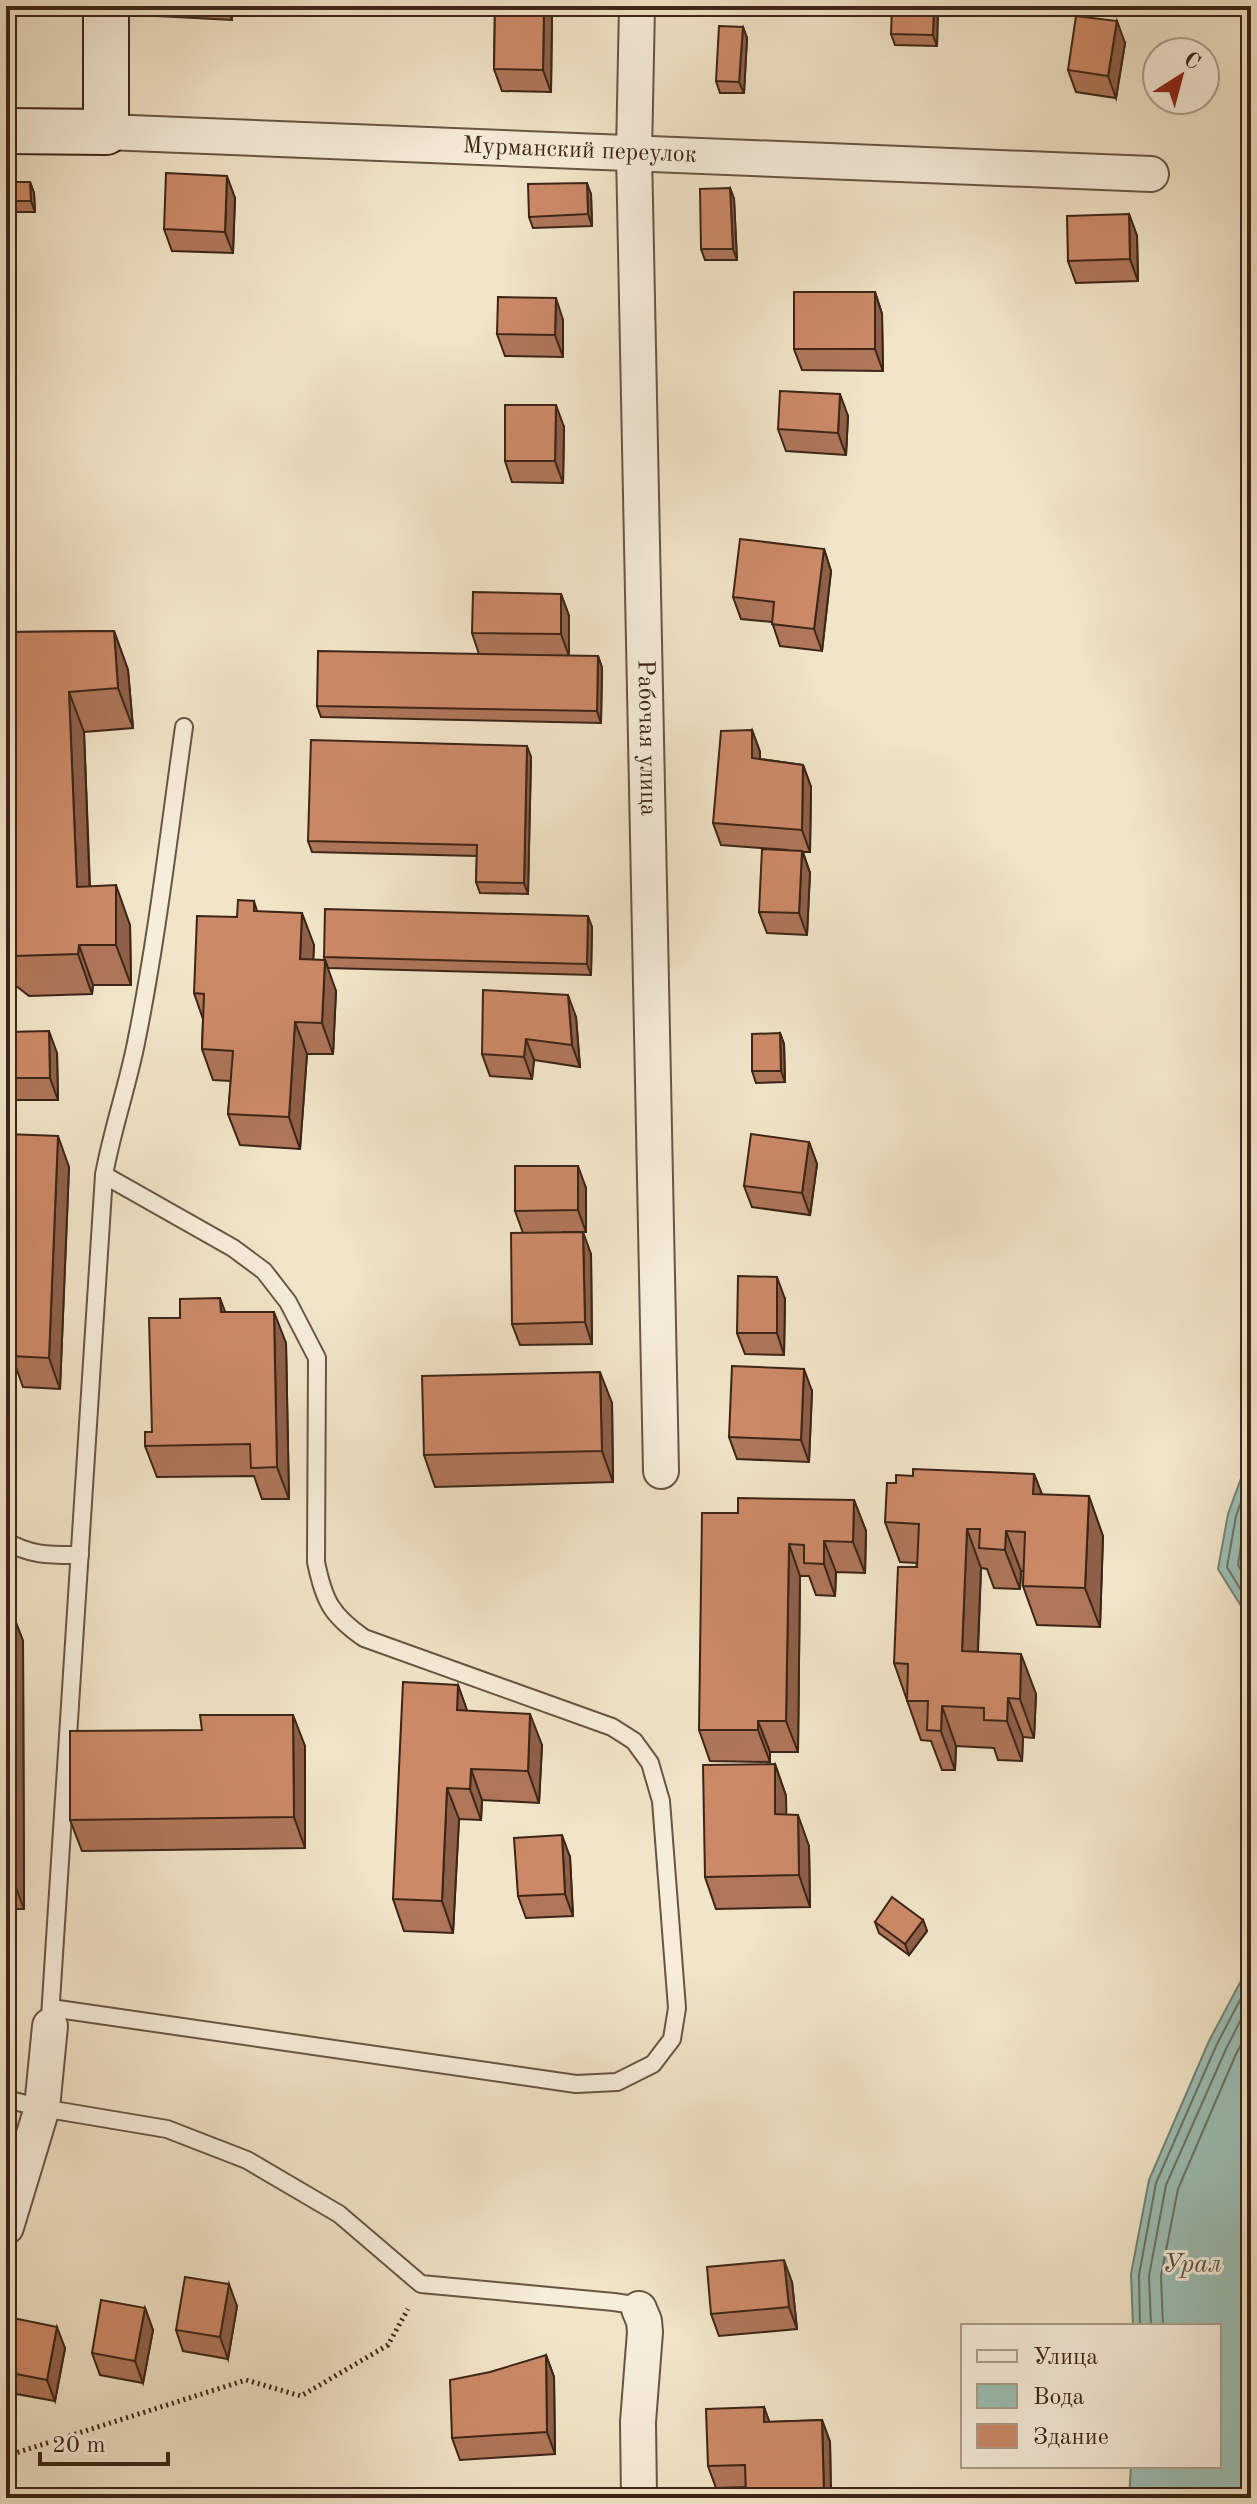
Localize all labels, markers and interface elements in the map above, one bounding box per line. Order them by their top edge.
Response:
north arrow [1141,36,1221,116]
text: С [1179,48,1204,75]
street label: Мурманский переулок [462,134,697,168]
street label: Рабочая улица [632,659,660,816]
water label: Урал [1162,2252,1222,2278]
legend [961,2324,1221,2468]
text: Улица [1033,2346,1098,2370]
text: Вода [1033,2386,1085,2410]
scale bar [40,2416,168,2466]
text: Здание [1033,2426,1109,2450]
text: 20 m [52,2434,106,2458]

